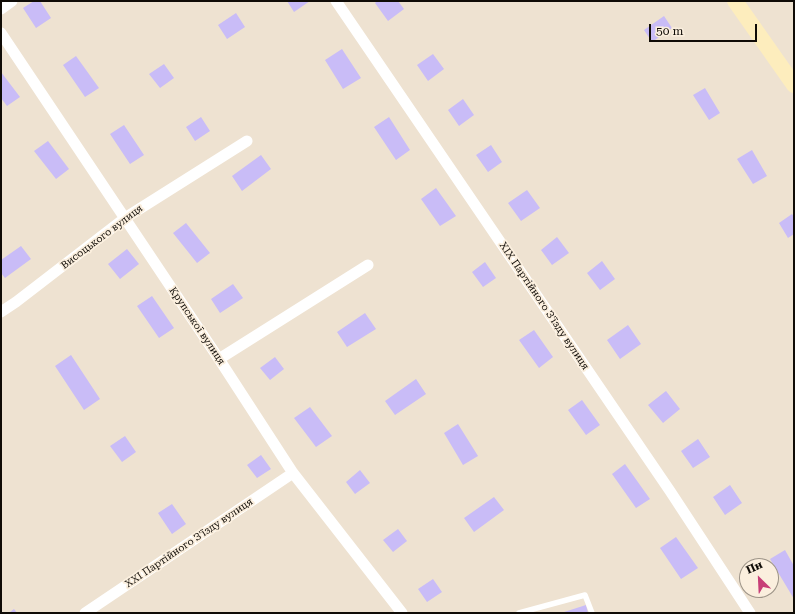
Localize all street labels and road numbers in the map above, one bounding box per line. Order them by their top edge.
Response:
street label: Висоцького вулиця [59,202,145,272]
street label: XIX Партійного З'їзду вулиця [497,240,591,372]
street label: Крупської вулиця [167,285,227,367]
street label: XXI Партійного З'їзду вулиця [123,496,255,590]

